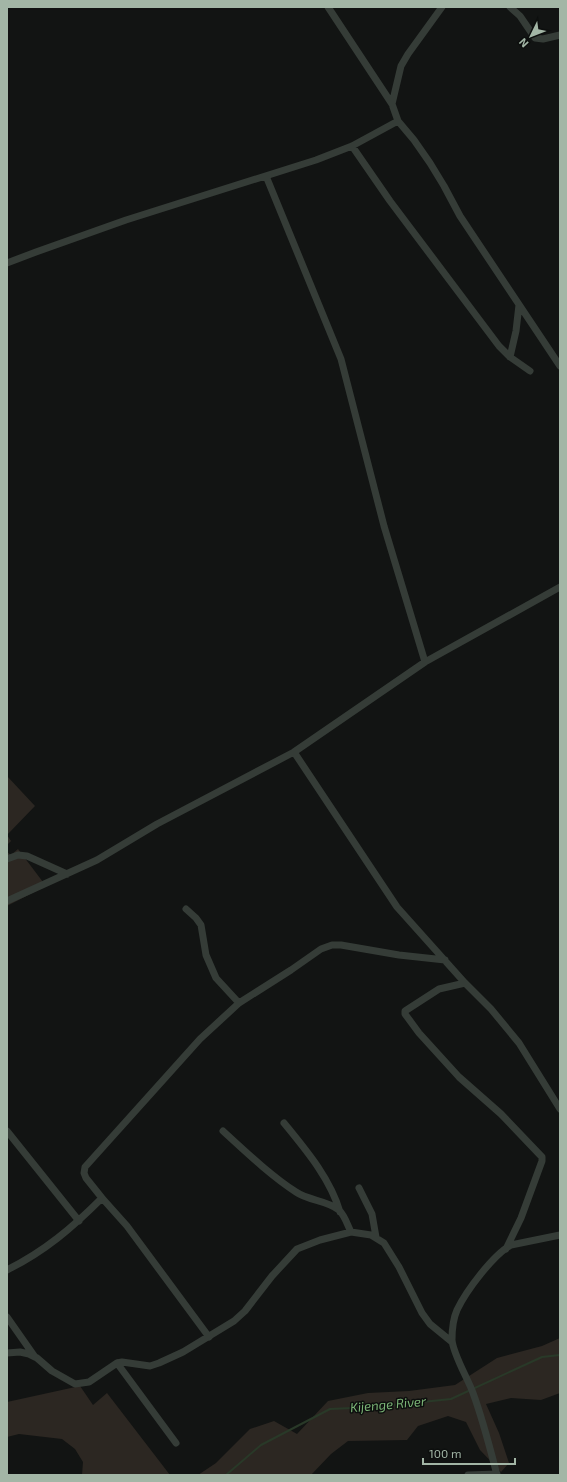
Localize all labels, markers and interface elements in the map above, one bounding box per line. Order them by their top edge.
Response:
north arrow [511,16,551,56]
text: N [516,36,531,51]
water label: Kijenge River [349,1393,427,1415]
scale bar [423,1440,515,1466]
text: 100 m [429,1446,461,1460]

